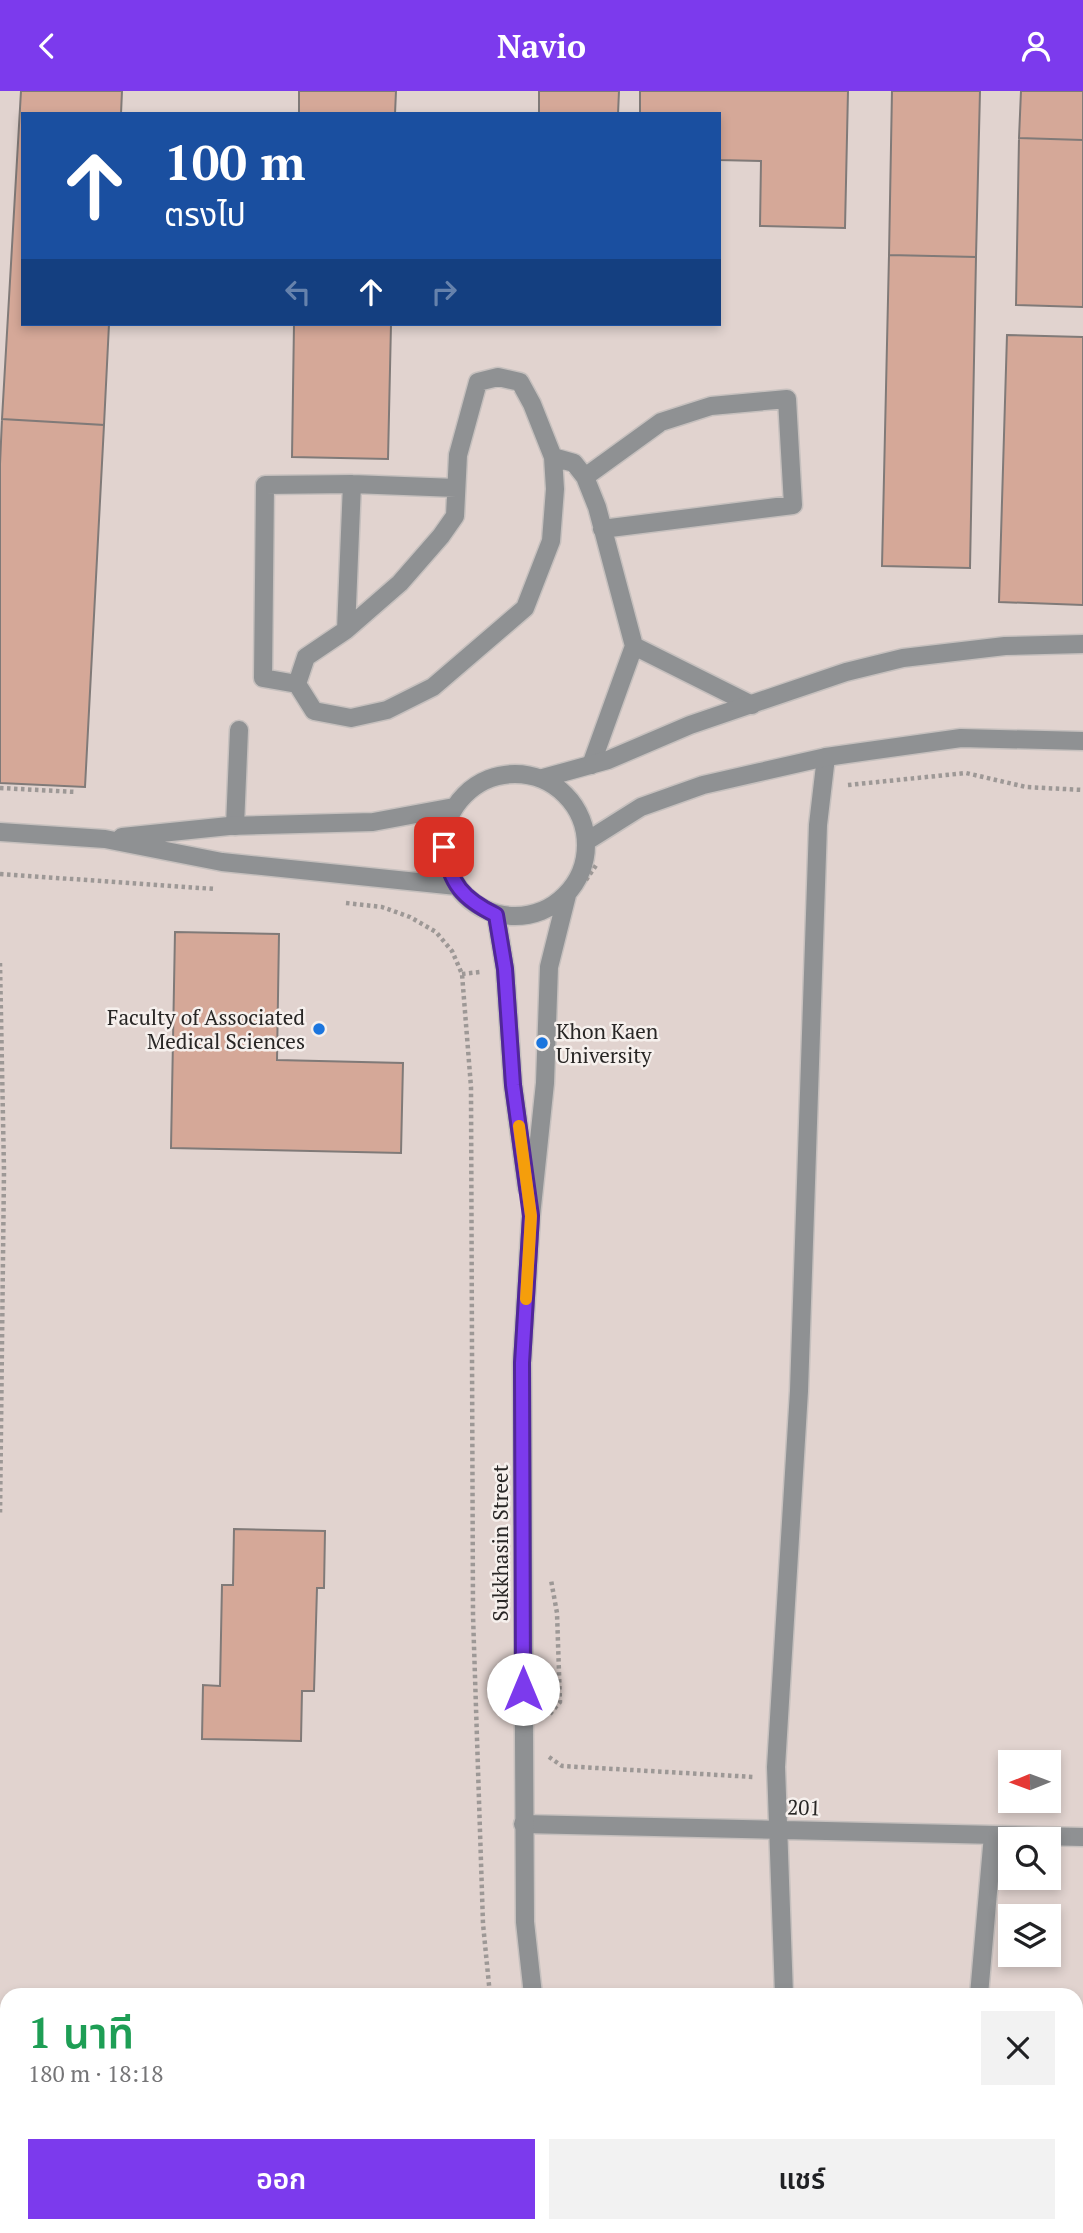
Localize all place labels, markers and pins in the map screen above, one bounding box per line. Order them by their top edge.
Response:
pin [414,817,474,877]
place label: Faculty of Associated Medical Sciences [107,1003,305,1055]
place label: Khon Kaen University [556,1017,659,1069]
marker: Faculty of Associated Medical Sciences [311,1021,327,1037]
marker: Khon Kaen University [534,1035,550,1051]

